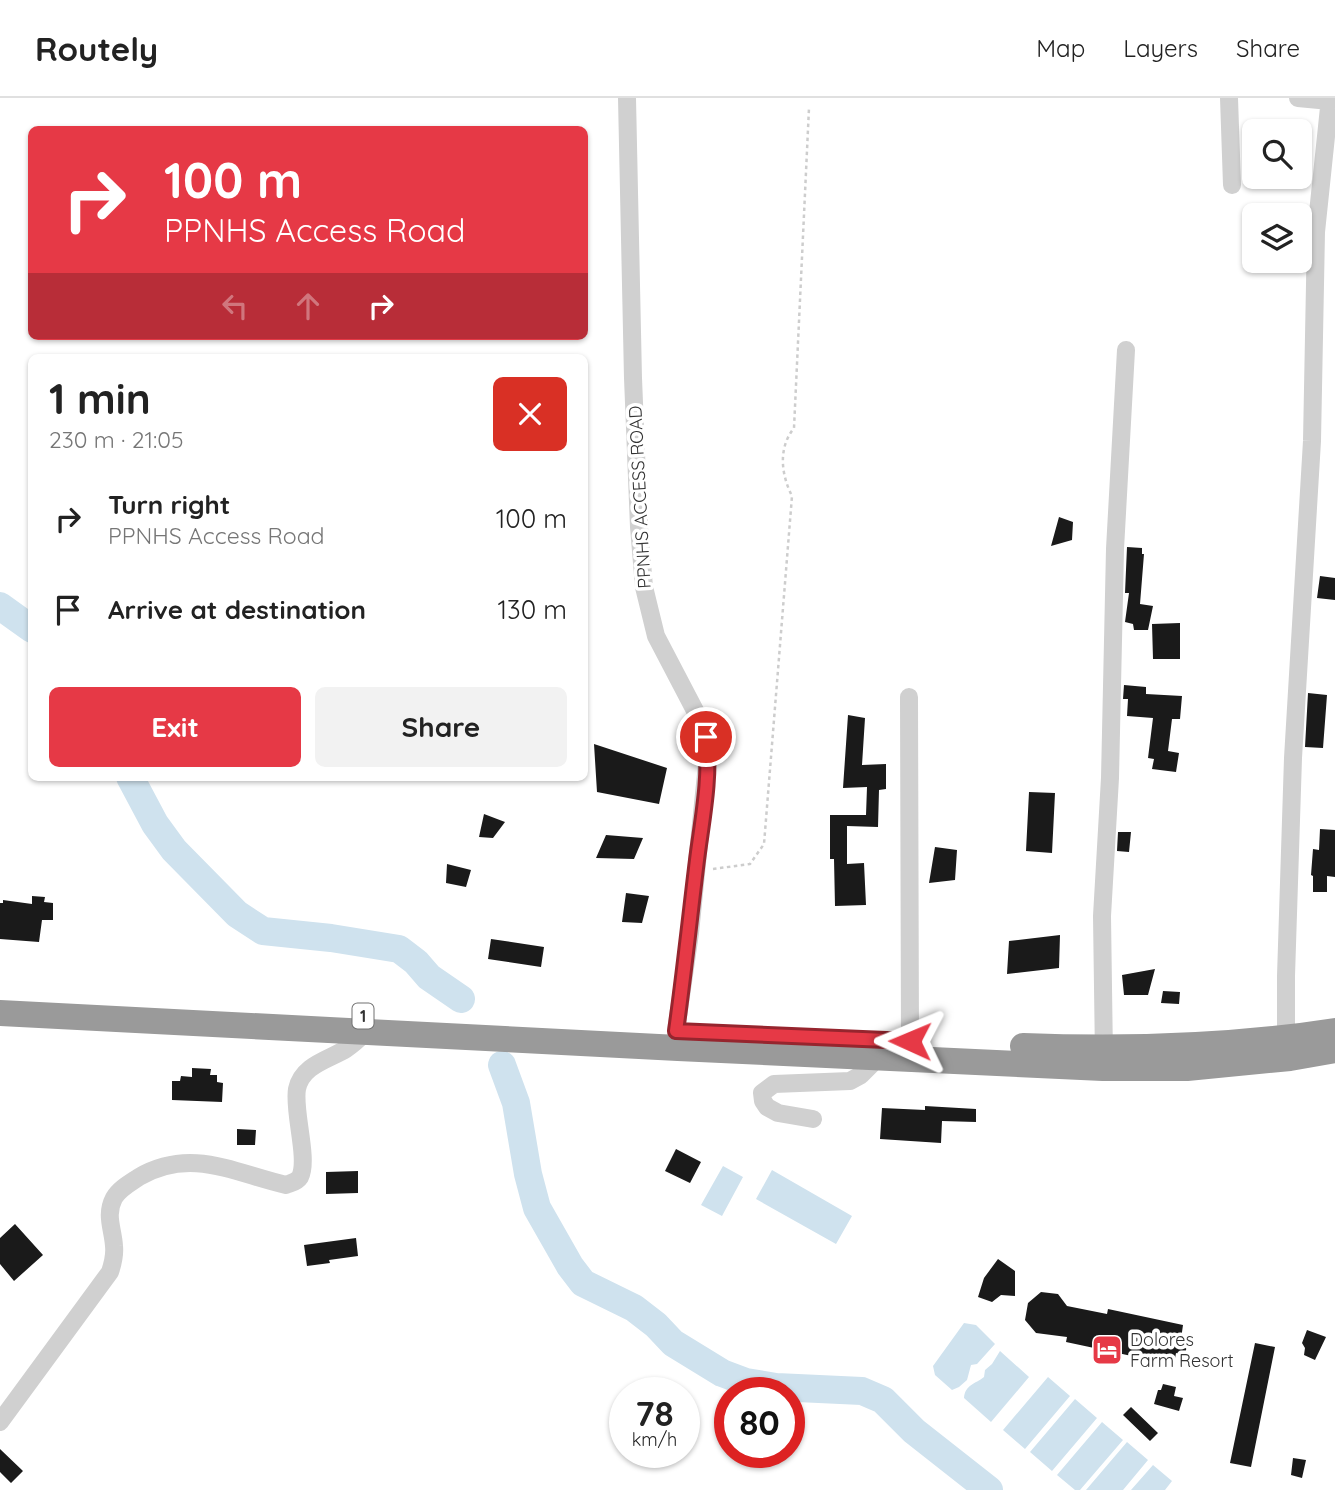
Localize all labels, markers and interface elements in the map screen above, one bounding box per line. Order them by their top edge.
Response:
text: Routely [35,28,158,69]
text: Map [1036,33,1085,63]
text: Layers [1123,33,1198,63]
text: Share [1236,33,1300,63]
map controls [1242,119,1312,273]
button: search [1242,119,1312,189]
text: 100 m [164,149,302,210]
icon: right [49,154,140,245]
button: layers [1242,203,1312,273]
text: PPNHS Access Road [164,210,465,250]
icon: left [216,287,254,325]
icon: ahead [289,287,327,325]
icon: right [362,287,400,325]
text: 1 min [49,372,151,425]
button: close [493,377,567,451]
street label: PPNHS ACCESS ROAD [623,405,656,589]
text: 230 m · 21:05 [49,425,184,454]
text: Turn right [108,488,230,521]
icon: right [49,500,87,538]
text: 100 m [496,502,567,535]
text: PPNHS Access Road [108,521,325,550]
icon: arrive [49,591,87,629]
text: Arrive at destination [108,593,366,626]
text: 130 m [497,593,567,626]
button: Exit [49,687,301,767]
button: Share [315,687,567,767]
pin [676,707,736,767]
icon: arrive [687,718,725,756]
road number: 1 [352,1004,374,1028]
position arrow [873,1004,947,1078]
place label: Dolores Farm Resort [1130,1328,1233,1372]
hotel icon: Dolores Farm Resort [1090,1333,1124,1367]
speed limit sign: 80 [714,1377,805,1468]
text: 78 [635,1391,674,1435]
text: km/h [632,1428,677,1451]

